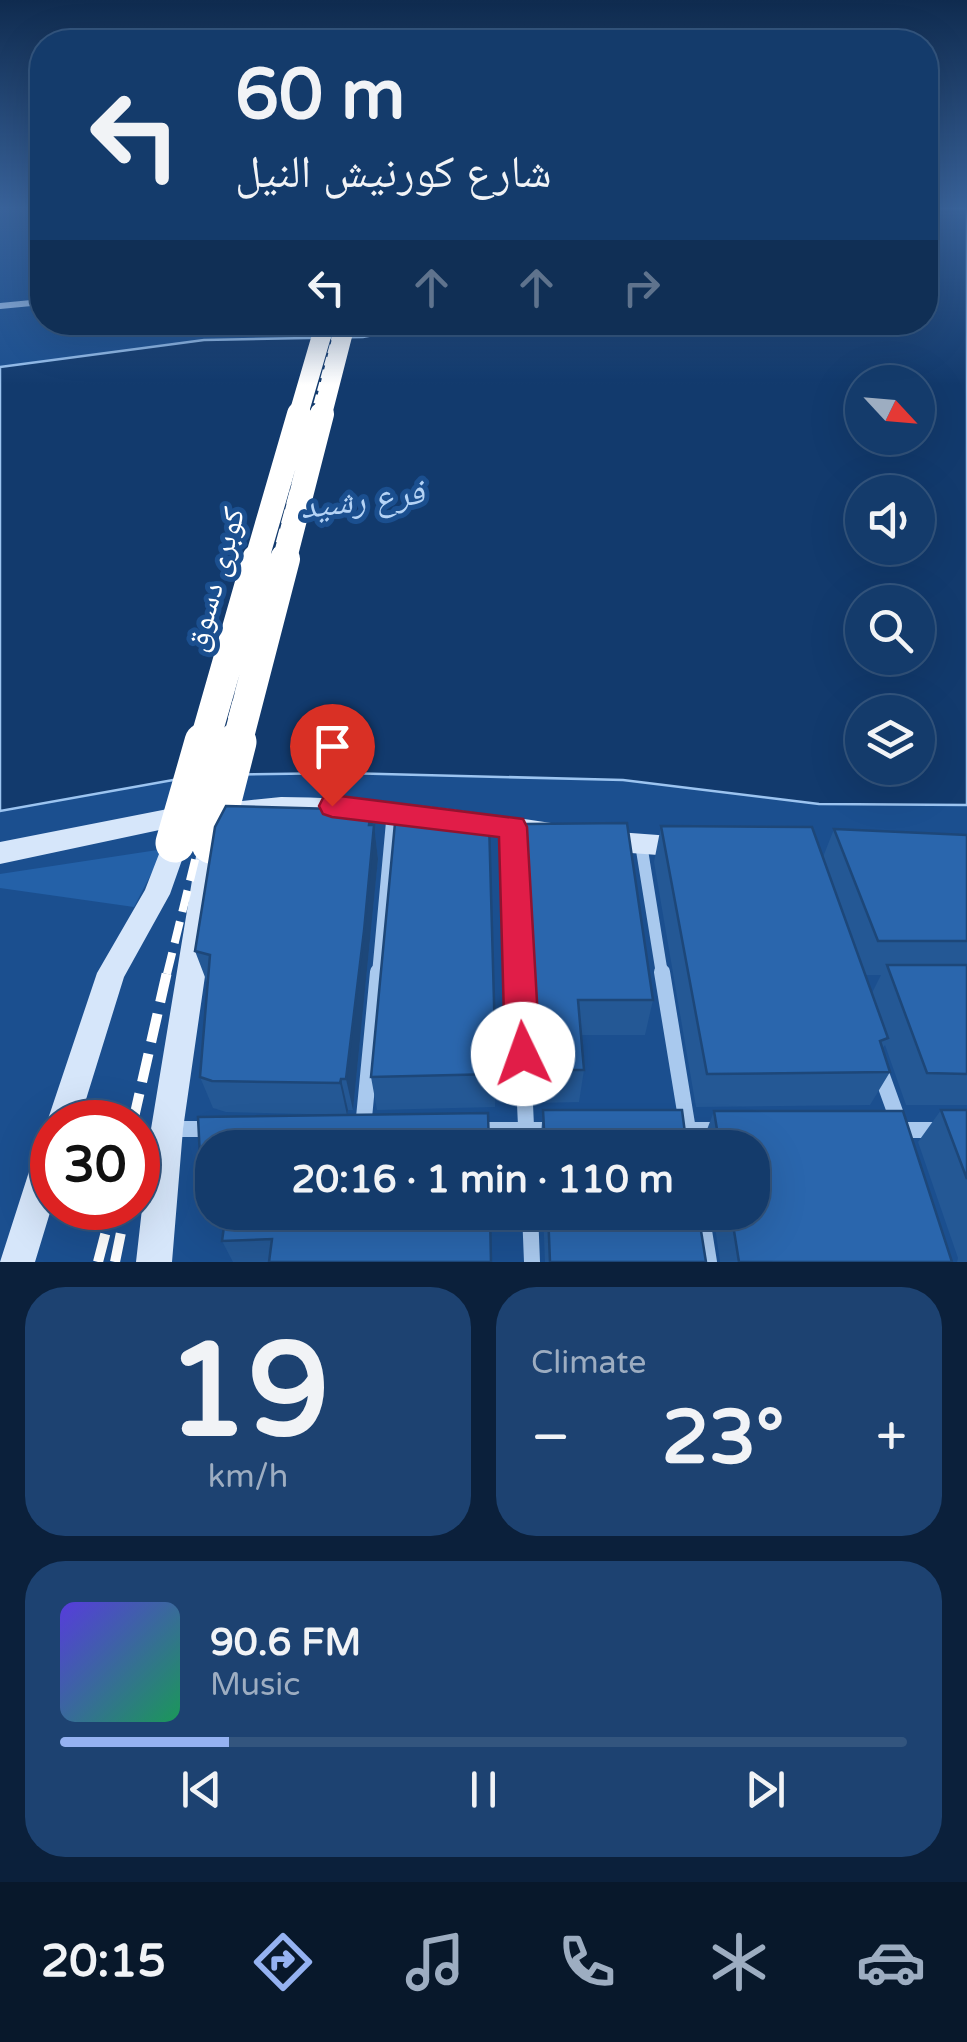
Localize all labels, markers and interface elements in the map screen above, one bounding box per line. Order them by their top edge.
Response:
text: 60 m [235,54,405,138]
icon: left [70,70,200,200]
text: شارع كورنيش النيل [235,146,552,200]
icon: left [299,260,354,315]
icon: ahead [404,260,459,315]
icon: ahead [509,260,564,315]
icon: right [614,260,669,315]
north arrow [845,365,935,455]
map controls [845,365,935,785]
water label: فرع رشيد [298,471,428,529]
button: sound [845,475,935,565]
street label: كوبرى دسوق [176,503,254,656]
button: search [845,585,935,675]
button: layers [845,695,935,785]
pin [290,704,375,807]
icon: arrive [305,719,360,774]
position arrow [471,1002,575,1106]
speed limit sign: 30 [30,1100,160,1230]
text: 20:16 · 1 min · 110 m [291,1157,674,1203]
text: 19 [166,1315,330,1471]
text: Climate [531,1344,646,1382]
text: 23° [662,1393,784,1483]
text: − [531,1405,570,1471]
text: + [876,1405,907,1471]
text: km/h [208,1458,288,1496]
text: 90.6 FM [210,1620,361,1666]
text: Music [210,1666,300,1704]
icon: previous [174,1762,229,1817]
icon: pause [456,1762,511,1817]
icon: next [738,1762,793,1817]
icon: directions [248,1927,318,1997]
icon: music [400,1927,470,1997]
icon: phone [552,1927,622,1997]
icon: climate [704,1927,774,1997]
icon: car [856,1927,926,1997]
text: 20:15 [41,1935,166,1989]

